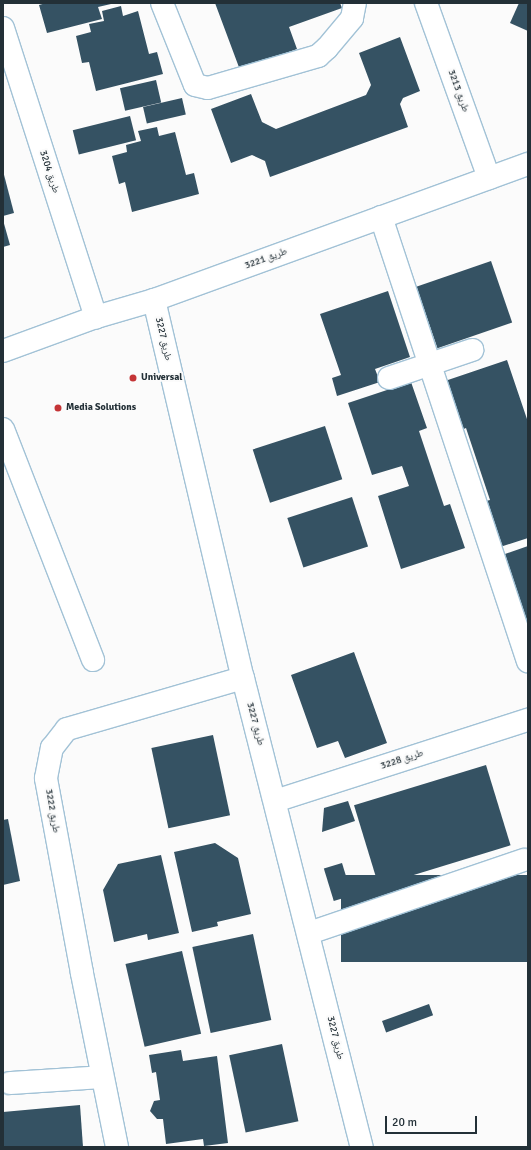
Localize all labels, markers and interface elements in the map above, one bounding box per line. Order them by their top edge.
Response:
street label: طريق 3213 [445,68,471,114]
street label: طريق 3204 [36,149,62,195]
street label: طريق 3221 [243,246,289,272]
street label: طريق 3227 [152,316,174,362]
place label: Universal [141,372,182,384]
marker: Universal [128,373,138,383]
place label: Media Solutions [66,402,136,414]
marker: Media Solutions [53,403,63,413]
street label: طريق 3227 [243,701,267,747]
street label: طريق 3228 [379,747,425,773]
street label: طريق 3222 [42,788,62,834]
street label: طريق 3227 [324,1015,346,1061]
scale bar [387,1108,479,1134]
text: 20 m [392,1115,417,1130]

